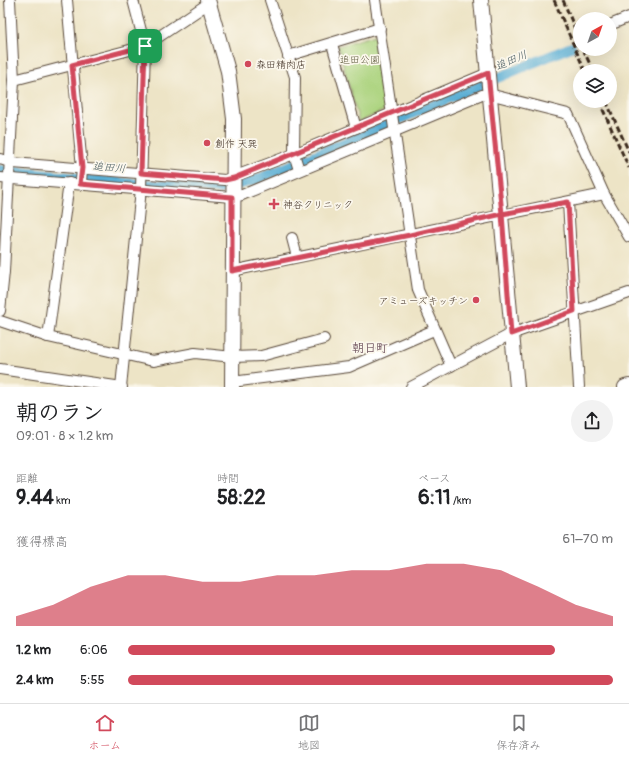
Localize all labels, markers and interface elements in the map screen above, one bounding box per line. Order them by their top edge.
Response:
north arrow [573,12,617,56]
map controls [573,12,617,108]
pin [128,29,162,63]
icon: arrive [134,35,156,57]
water label: 追田川 [493,48,529,73]
park label: 追田公園 [340,54,380,66]
marker: 森田精肉店 [243,59,253,69]
place label: 森田精肉店 [256,59,306,71]
button: layers [573,64,617,108]
marker: 創作 天巽 [202,138,212,148]
place label: 創作 天巽 [215,138,257,150]
water label: 追田川 [92,160,126,175]
marker: 神谷クリニック [268,198,280,210]
place label: 神谷クリニック [283,199,353,211]
place label: アミューズキッチン [378,295,468,307]
marker: アミューズキッチン [471,295,481,305]
district label: 朝日町 [352,341,388,356]
text: 朝のラン [16,399,104,427]
button: share [571,400,613,442]
text: 09:01 · 8 × 1.2 km [16,428,113,444]
text: 距離 [16,472,38,485]
text: 時間 [217,472,239,485]
text: ペース [418,472,450,485]
text: 9.44 [16,485,54,510]
text: 58:22 [217,485,266,510]
text: 6:11 [418,485,451,510]
text: km [54,494,71,507]
text: /km [451,494,471,507]
text: 61–70 m [563,531,613,547]
text: 獲得標高 [16,534,68,550]
text: 1.2 km [16,642,51,658]
text: 6:06 [80,642,107,658]
text: 2.4 km [16,672,53,688]
text: 5:55 [80,672,105,688]
tab: ホーム [88,712,121,752]
tab: 地図 [298,712,320,752]
tab: 保存済み [497,712,541,752]

